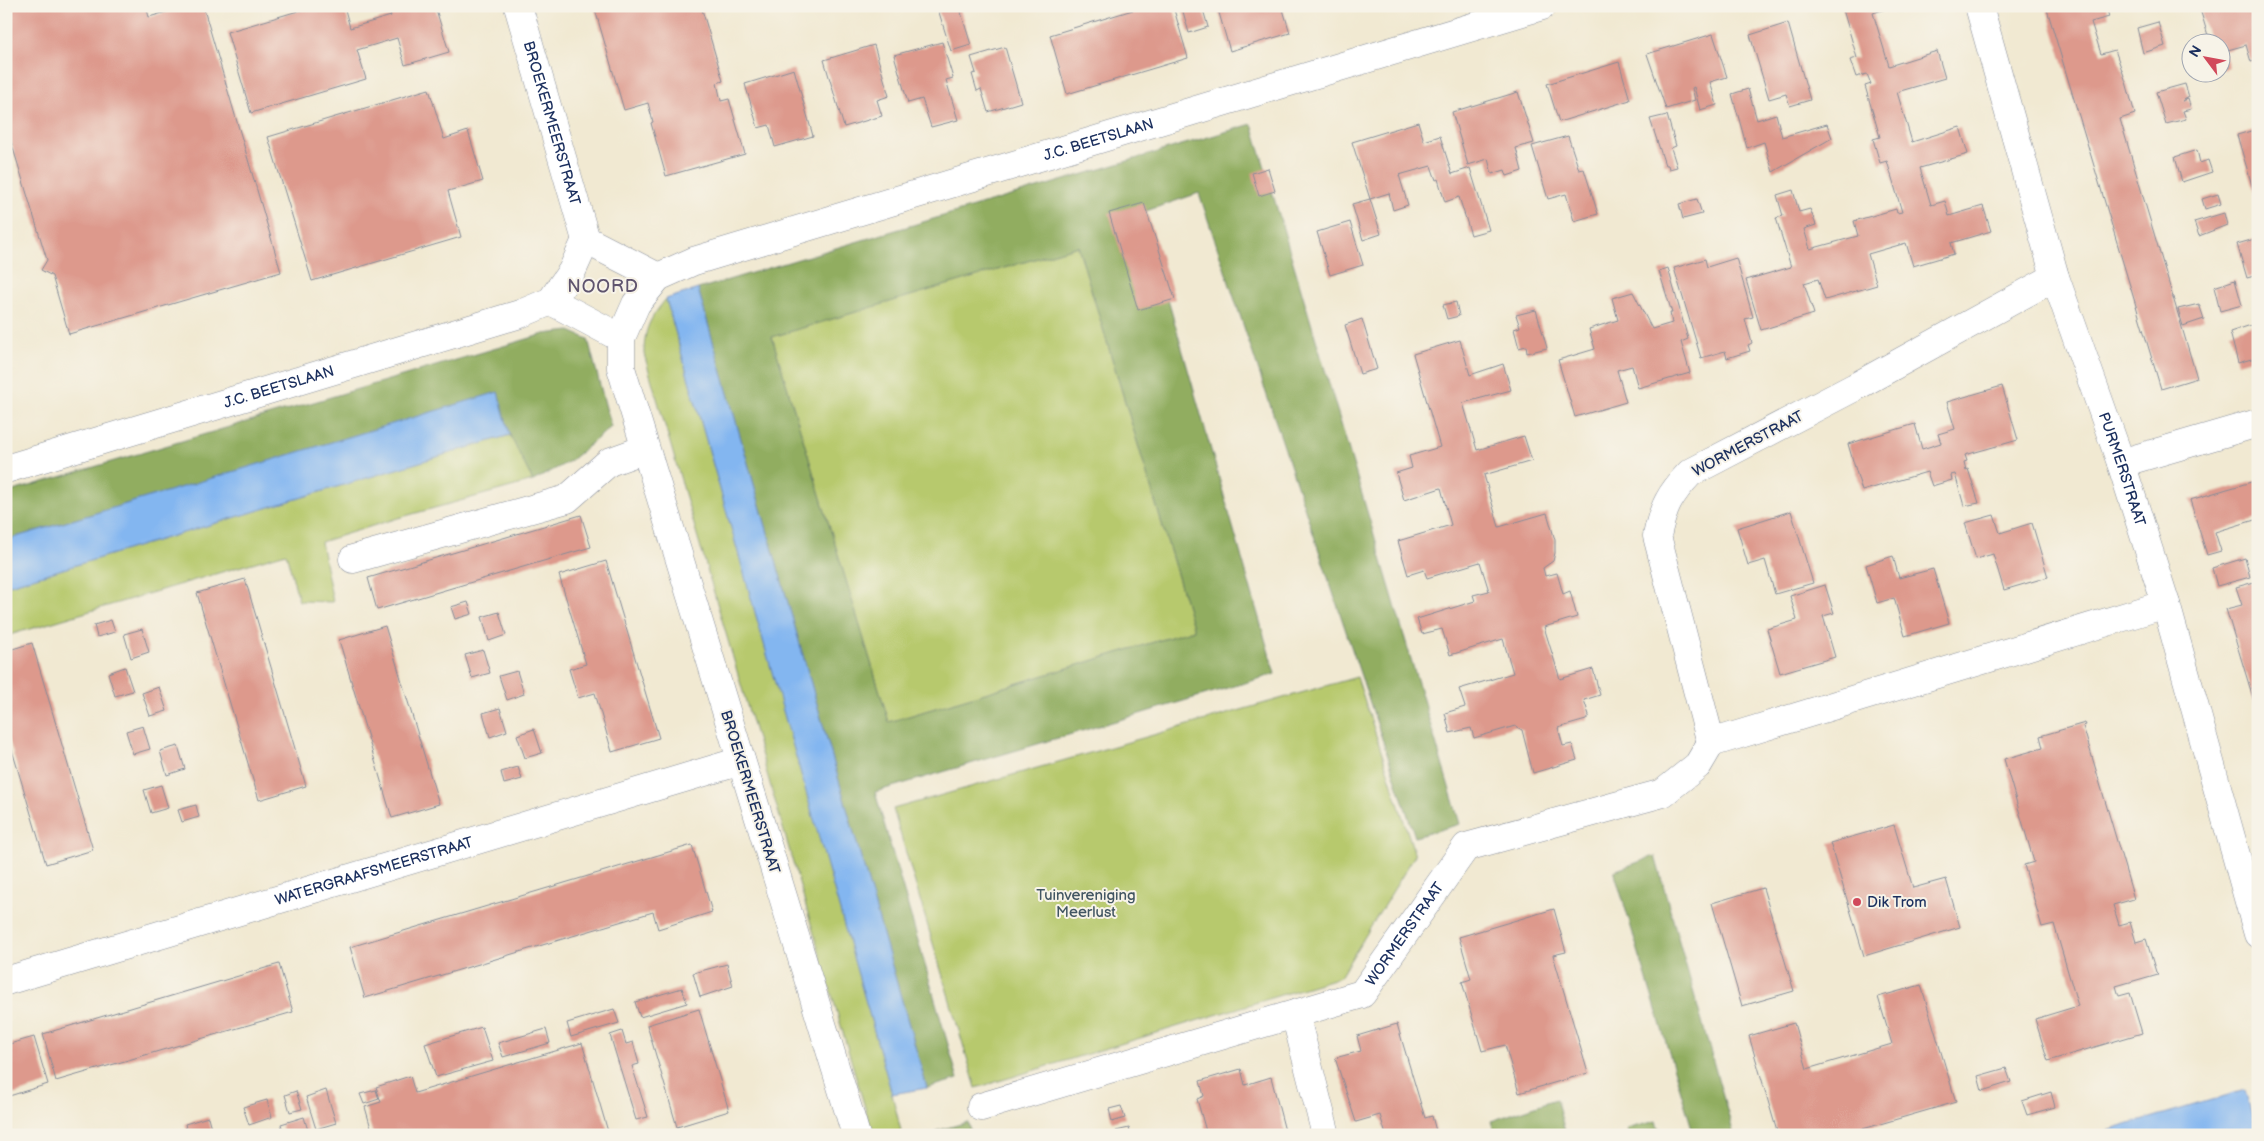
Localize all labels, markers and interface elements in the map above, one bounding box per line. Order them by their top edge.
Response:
north arrow [2182,32,2232,82]
street label: BROEKERMEERSTRAAT [519,39,585,208]
text: N [2185,42,2205,60]
street label: J.C. BEETSLAAN [1041,114,1156,165]
district label: NOORD [567,276,639,297]
street label: J.C. BEETSLAAN [221,361,336,412]
street label: WORMERSTRAAT [1689,407,1807,481]
street label: PURMERSTRAAT [2094,410,2150,528]
street label: BROEKERMEERSTRAAT [716,708,784,876]
street label: WATERGRAAFSMEERSTRAAT [273,832,475,909]
street label: WORMERSTRAAT [1361,878,1448,990]
park label: Tuinvereniging Meerlust [1036,886,1136,922]
place label: Dik Trom [1867,893,1927,912]
marker: Dik Trom [1851,896,1863,908]

